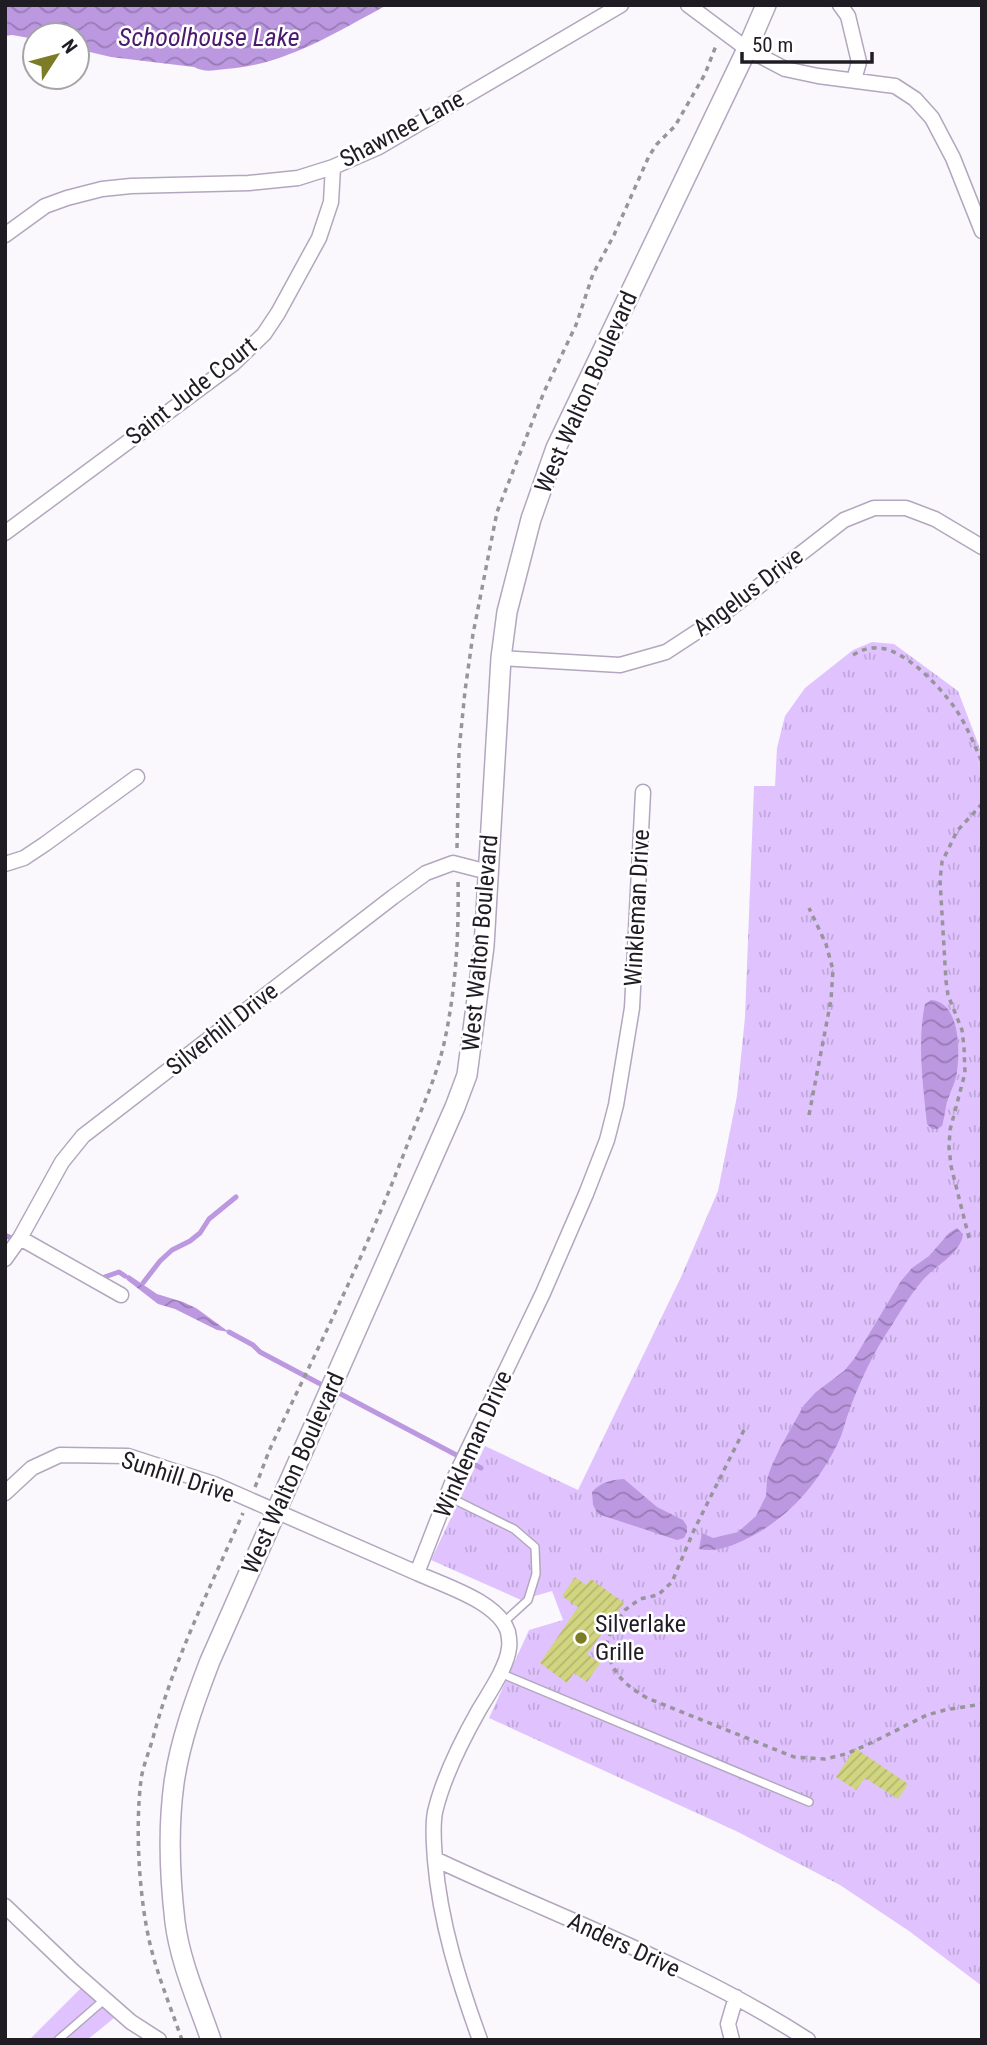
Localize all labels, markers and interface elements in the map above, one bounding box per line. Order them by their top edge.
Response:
north arrow [21,21,91,91]
scale bar [742,21,872,65]
water label: Schoolhouse Lake [118,22,300,52]
text: 50 m [752,33,793,57]
text: N [57,35,82,58]
street label: Shawnee Lane [335,85,469,173]
street label: West Walton Boulevard [529,287,643,497]
street label: Saint Jude Court [120,331,262,451]
street label: Angelus Drive [688,542,808,642]
street label: Winkleman Drive [619,829,655,987]
street label: West Walton Boulevard [457,833,503,1053]
street label: Silverhill Drive [161,977,283,1081]
street label: Winkleman Drive [428,1366,518,1522]
street label: West Walton Boulevard [236,1368,350,1578]
street label: Sunhill Drive [118,1446,238,1508]
place label: Silverlake Grille [595,1610,686,1666]
marker: Silverlake Grille [573,1630,589,1646]
street label: Anders Drive [564,1907,684,1983]

